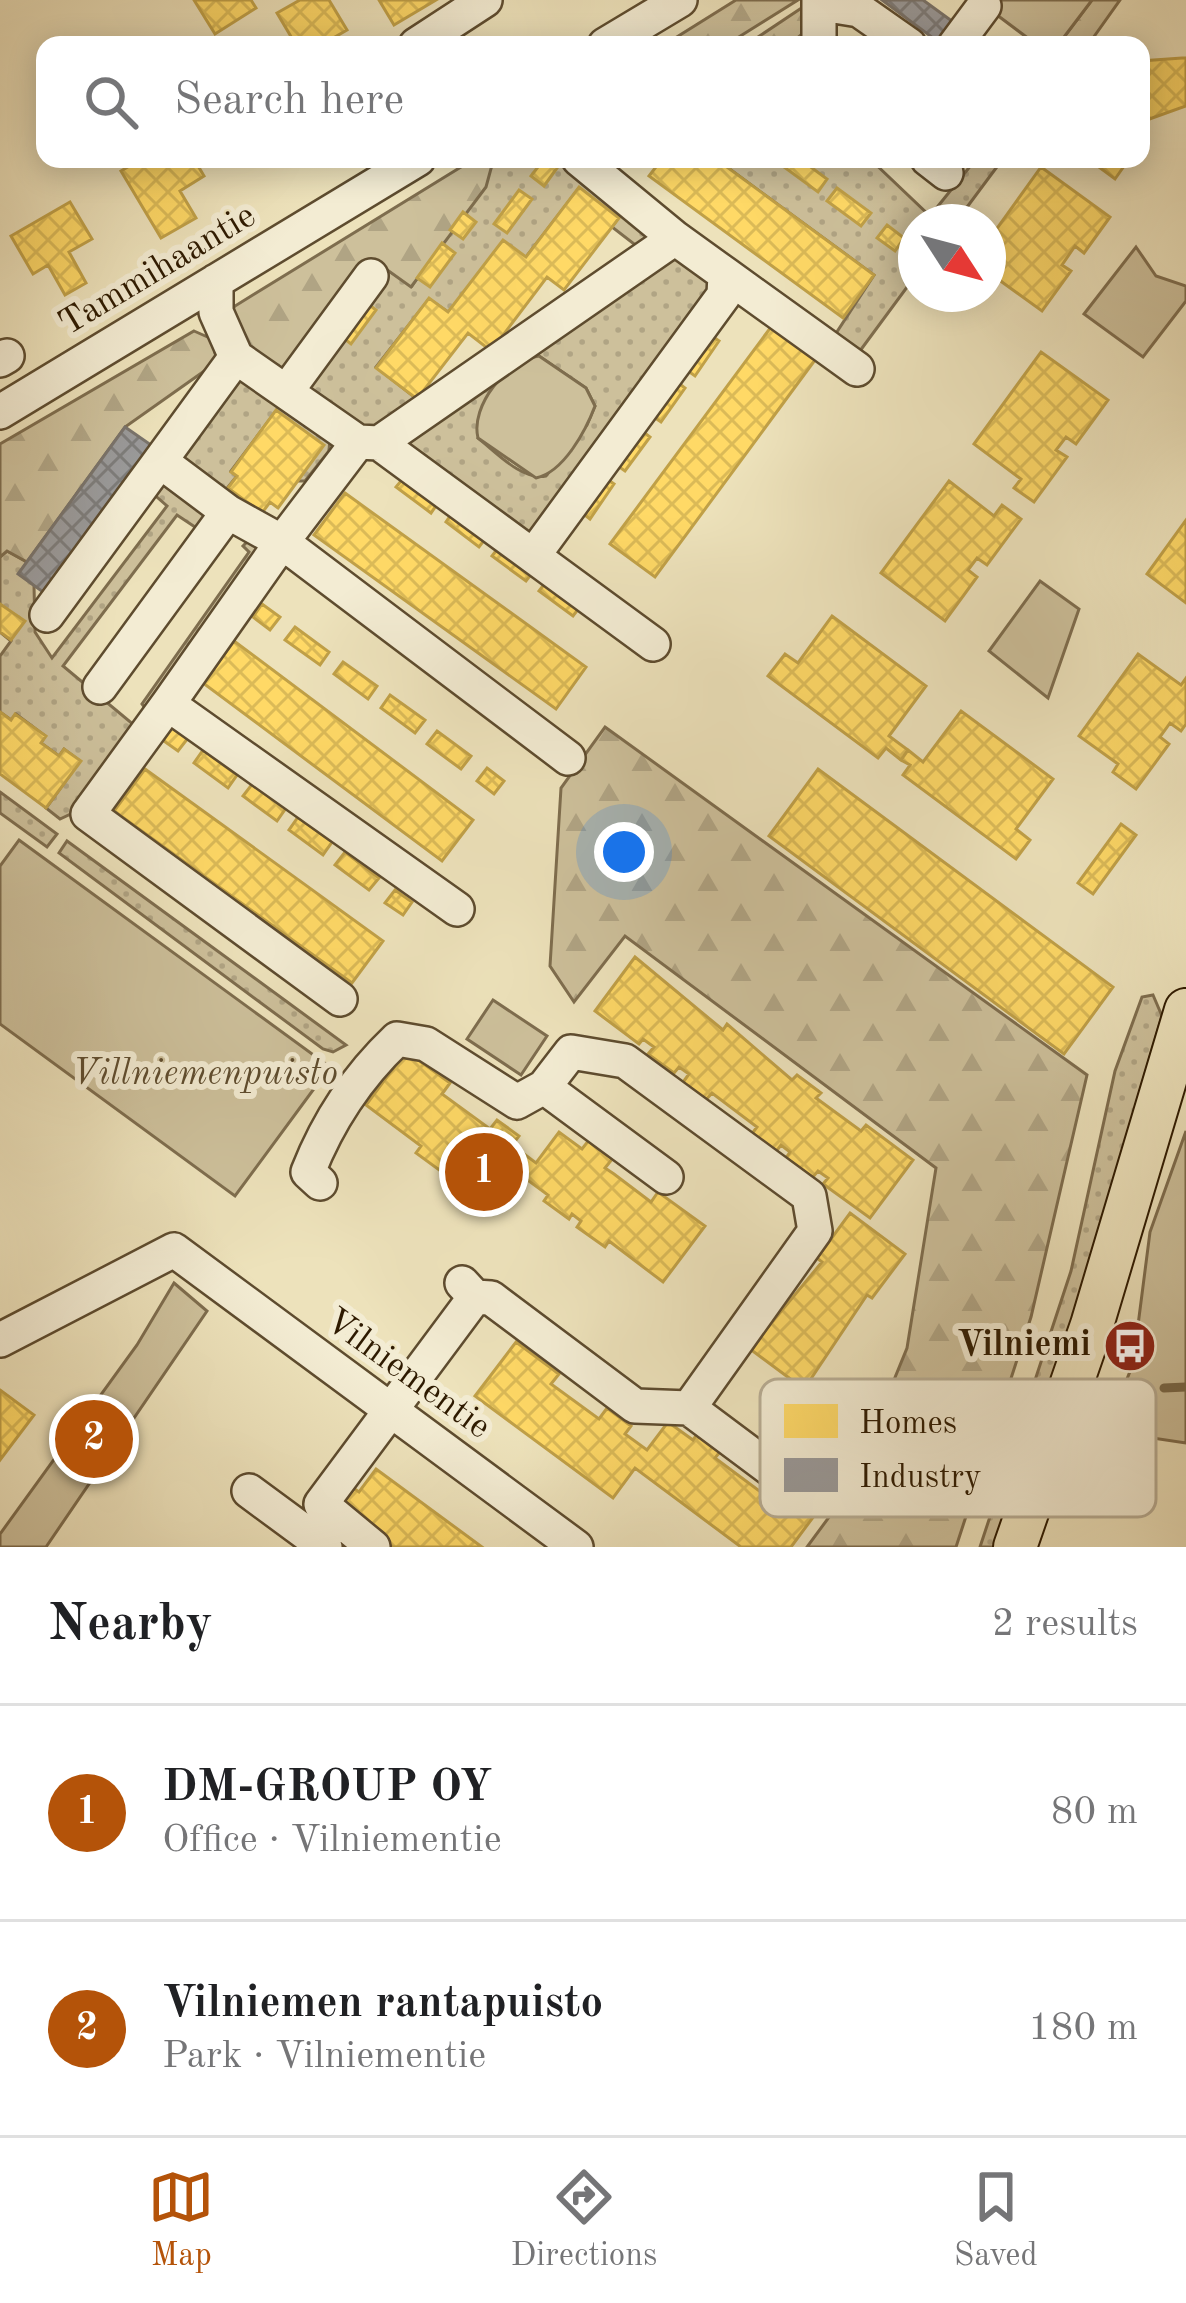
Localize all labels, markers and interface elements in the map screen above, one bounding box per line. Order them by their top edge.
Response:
search box [36,36,1150,168]
icon: search [78,69,144,135]
text: Search here [174,79,404,124]
street label: Tammihaantie [54,198,262,344]
north arrow [898,204,1006,312]
your location [594,822,654,882]
park label: Villniemenpuisto [72,1057,338,1093]
pin: 1 [445,1127,523,1217]
street label: Vilniementie [318,1303,496,1447]
bus stop icon: Vilniemi [1102,1318,1158,1374]
place label: Vilniemi [957,1328,1091,1364]
legend [760,1379,1156,1517]
pin: 2 [55,1394,133,1484]
text: Homes [859,1408,957,1441]
text: Industry [859,1462,982,1495]
text: Nearby [48,1600,213,1651]
text: 2 results [992,1605,1138,1644]
text: DM-GROUP OY [162,1766,492,1811]
text: 1 [76,1793,98,1832]
text: 80 m [1051,1793,1138,1832]
text: Office · Vilniementie [162,1821,502,1860]
text: Vilniemen rantapuisto [162,1982,603,2027]
text: 2 [76,2009,98,2048]
text: 180 m [1028,2009,1138,2048]
text: Park · Vilniementie [162,2037,486,2076]
tab: Map [148,2164,214,2277]
tab: Directions [511,2164,657,2277]
tab: Saved [954,2164,1038,2277]

